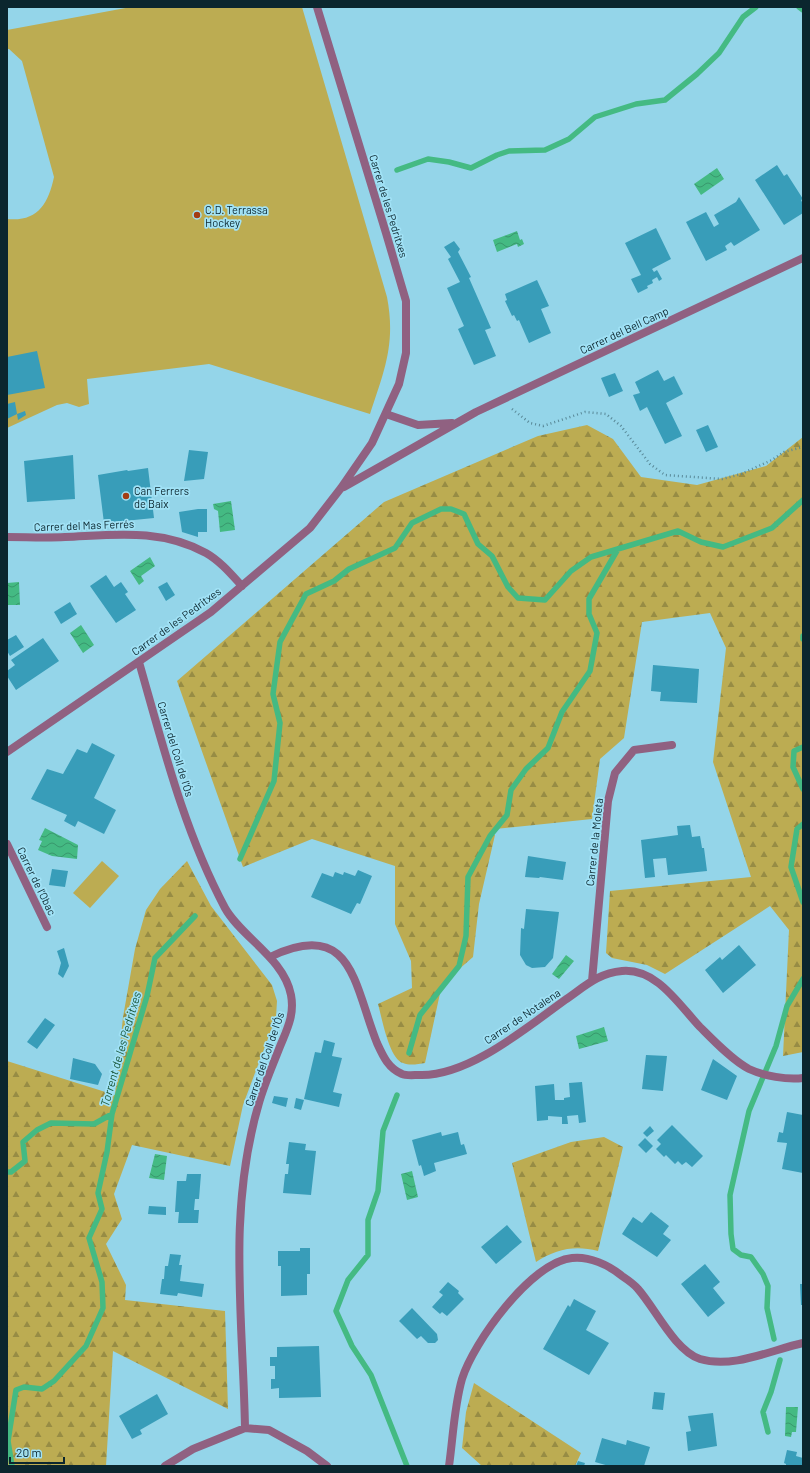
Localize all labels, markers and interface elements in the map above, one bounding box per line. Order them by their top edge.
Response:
street label: Carrer de les Pedritxes [367,153,411,259]
place label: C.D. Terrassa Hockey [205,203,268,229]
marker: C.D. Terrassa Hockey [192,210,202,220]
street label: Carrer del Bell Camp [578,304,670,356]
place label: Can Ferrers de Baix [134,484,189,510]
marker: Can Ferrers de Baix [121,491,131,501]
street label: Carrer del Mas Ferrés [34,517,134,533]
street label: Carrer de les Pedritxes [129,584,223,658]
street label: Carrer del Coll de l'Ós [155,700,197,798]
street label: Carrer de la Moleta [583,797,605,887]
street label: Carrer de l'Obac [15,845,59,918]
street label: Carrer de Notalena [481,986,563,1046]
water label: Torrent de les Pedritxes [97,990,143,1108]
street label: Carrer del Coll de l'Ós [242,1010,286,1108]
scale bar [10,1439,64,1465]
text: 20 m [16,1445,42,1459]

